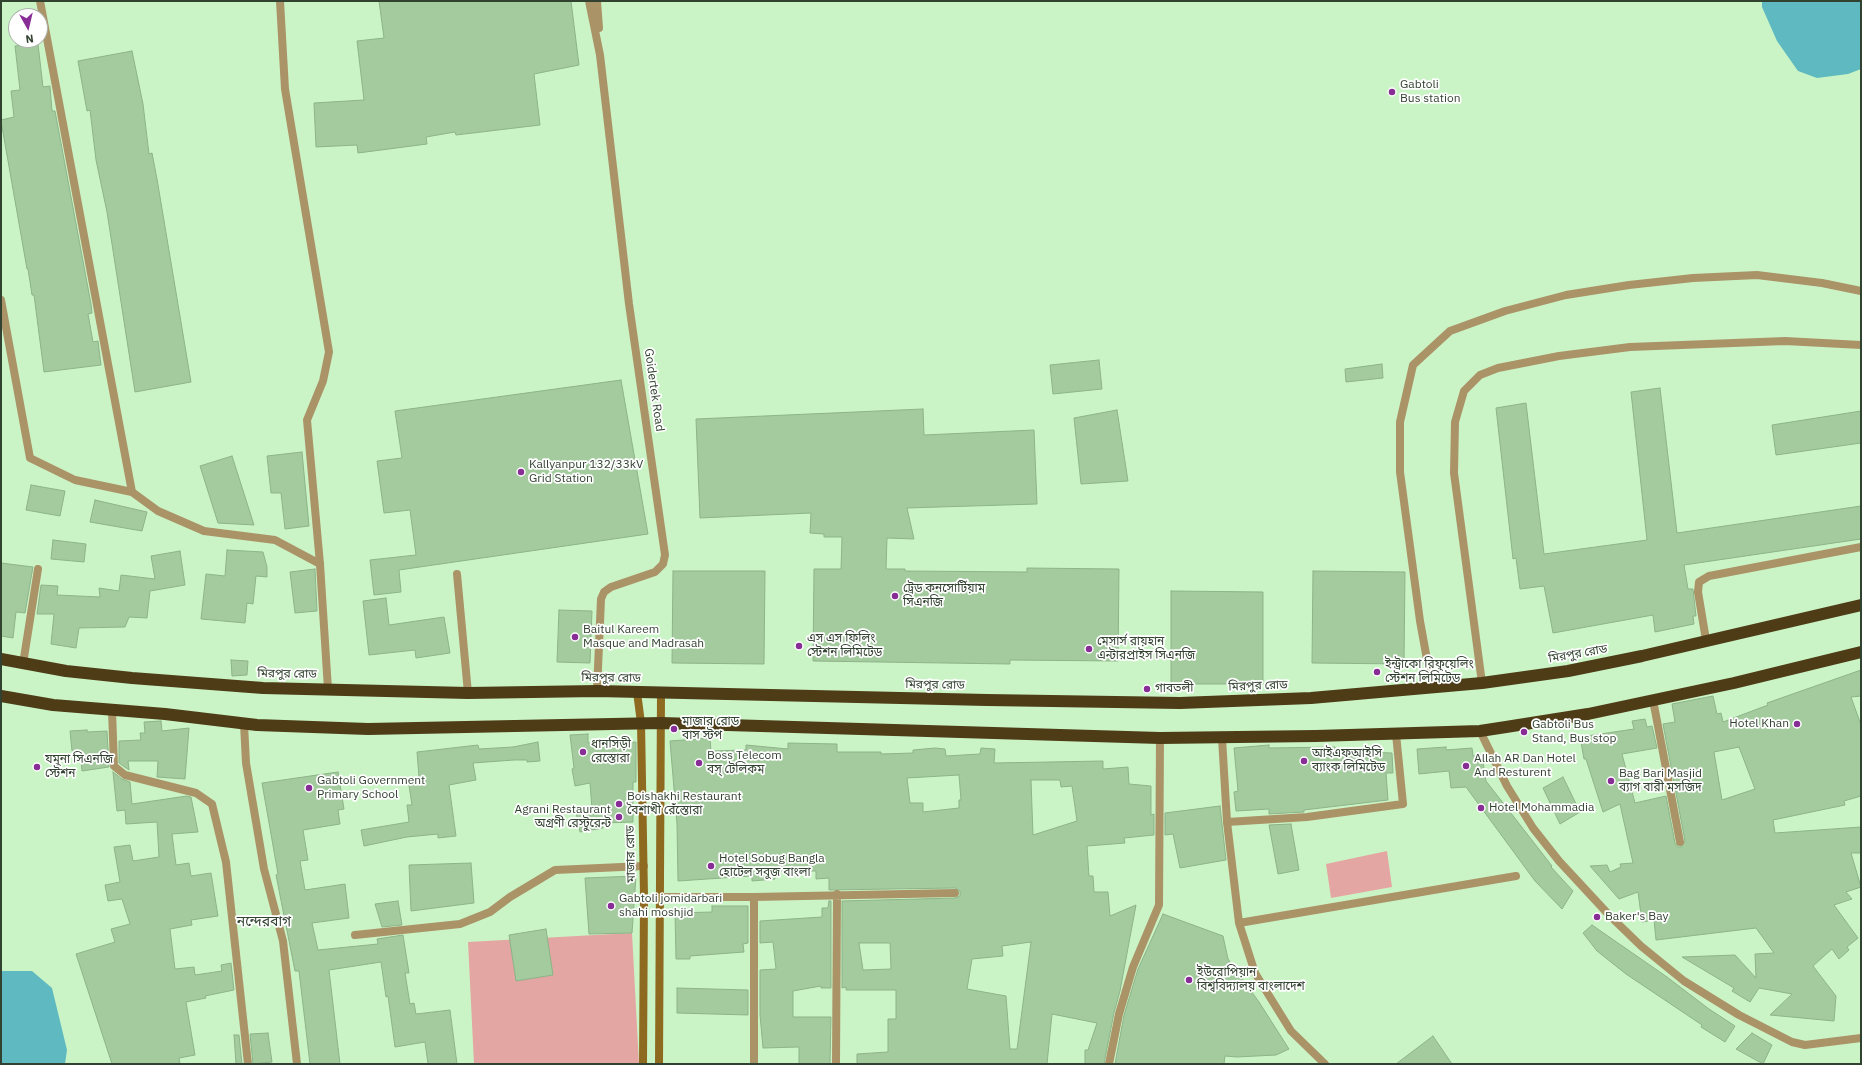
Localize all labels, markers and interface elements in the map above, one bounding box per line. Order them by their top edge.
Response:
north arrow [8,8,48,48]
text: N [25,31,34,46]
place label: Gabtoli Bus station [1400,78,1460,106]
marker: Gabtoli Bus station [1387,87,1397,97]
street label: Goidertek Road [641,348,667,432]
place label: Kallyanpur 132/33kV Grid Station [529,458,643,486]
marker: Kallyanpur 132/33kV Grid Station [516,467,526,477]
place label: ট্রেড কনসোর্টিয়াম সিএনজি [903,582,985,610]
marker: ট্রেড কনসোর্টিয়াম সিএনজি [890,591,900,601]
place label: Baitul Kareem Masque and Madrasah [583,623,704,651]
marker: Baitul Kareem Masque and Madrasah [570,632,580,642]
place label: এস এস ফিলিং স্টেশন লিমিটেড [807,632,882,660]
place label: মেসার্স রায়হান এন্টারপ্রাইস সিএনজি [1097,635,1195,663]
marker: এস এস ফিলিং স্টেশন লিমিটেড [794,641,804,651]
street label: মিরপুর রোড [1547,642,1609,666]
marker: মেসার্স রায়হান এন্টারপ্রাইস সিএনজি [1084,644,1094,654]
place label: ইন্ট্রাকো রিফুয়েলিং স্টেশন লিমিটেড [1385,658,1474,686]
street label: মিরপুর রোড [257,666,317,682]
marker: ইন্ট্রাকো রিফুয়েলিং স্টেশন লিমিটেড [1372,667,1382,677]
street label: মিরপুর রোড [581,670,641,686]
street label: মিরপুর রোড [905,677,965,693]
street label: মিরপুর রোড [1228,678,1288,694]
place label: গাবতলী [1155,682,1194,696]
marker: গাবতলী [1142,684,1152,694]
place label: মাজার রোড বাস স্টপ [682,715,739,743]
place label: Hotel Khan [1729,717,1789,731]
place label: Gabtoli Bus Stand, Bus stop [1532,718,1616,746]
marker: Hotel Khan [1792,719,1802,729]
marker: মাজার রোড বাস স্টপ [669,724,679,734]
marker: Gabtoli Bus Stand, Bus stop [1519,727,1529,737]
place label: ধানসিড়ী রেস্তোরা [591,738,631,766]
marker: ধানসিড়ী রেস্তোরা [578,747,588,757]
place label: আইএফআইসি ব্যাংক লিমিটেড [1312,747,1385,775]
place label: Boss Telecom বস্ টেলিকম [707,749,782,777]
place label: Allah AR Dan Hotel And Resturent [1474,752,1576,780]
place label: যমুনা সিএনজি স্টেশন [45,753,113,781]
marker: আইএফআইসি ব্যাংক লিমিটেড [1299,756,1309,766]
marker: Boss Telecom বস্ টেলিকম [694,758,704,768]
marker: Allah AR Dan Hotel And Resturent [1461,761,1471,771]
marker: যমুনা সিএনজি স্টেশন [32,762,42,772]
place label: Bag Bari Masjid ব্যাগ বারী মসজিদ [1619,767,1702,795]
place label: Gabtoli Government Primary School [317,774,425,802]
marker: Bag Bari Masjid ব্যাগ বারী মসজিদ [1606,776,1616,786]
marker: Gabtoli Government Primary School [304,783,314,793]
place label: Boishakhi Restaurant বৈশাখী রেঁস্তোরা [627,790,742,818]
marker: Boishakhi Restaurant বৈশাখী রেঁস্তোরা [614,799,624,809]
place label: Hotel Mohammadia [1489,801,1594,815]
place label: Agrani Restaurant অগ্রণী রেস্টুরেন্ট [514,803,611,831]
marker: Hotel Mohammadia [1476,803,1486,813]
marker: Agrani Restaurant অগ্রণী রেস্টুরেন্ট [614,812,624,822]
street label: মাজার রোড [623,825,639,883]
place label: Hotel Sobug Bangla হোটেল সবুজ বাংলা [719,852,825,880]
marker: Hotel Sobug Bangla হোটেল সবুজ বাংলা [706,861,716,871]
place label: Gabtoli jomidarbari shahi moshjid [619,892,722,920]
marker: Gabtoli jomidarbari shahi moshjid [606,901,616,911]
place label: Baker's Bay [1605,910,1668,924]
marker: Baker's Bay [1592,912,1602,922]
district label: নন্দেরবাগ [237,914,291,930]
place label: ইউরোপিয়ান বিশ্ববিদ্যালয় বাংলাদেশ [1197,966,1305,994]
marker: ইউরোপিয়ান বিশ্ববিদ্যালয় বাংলাদেশ [1184,975,1194,985]

